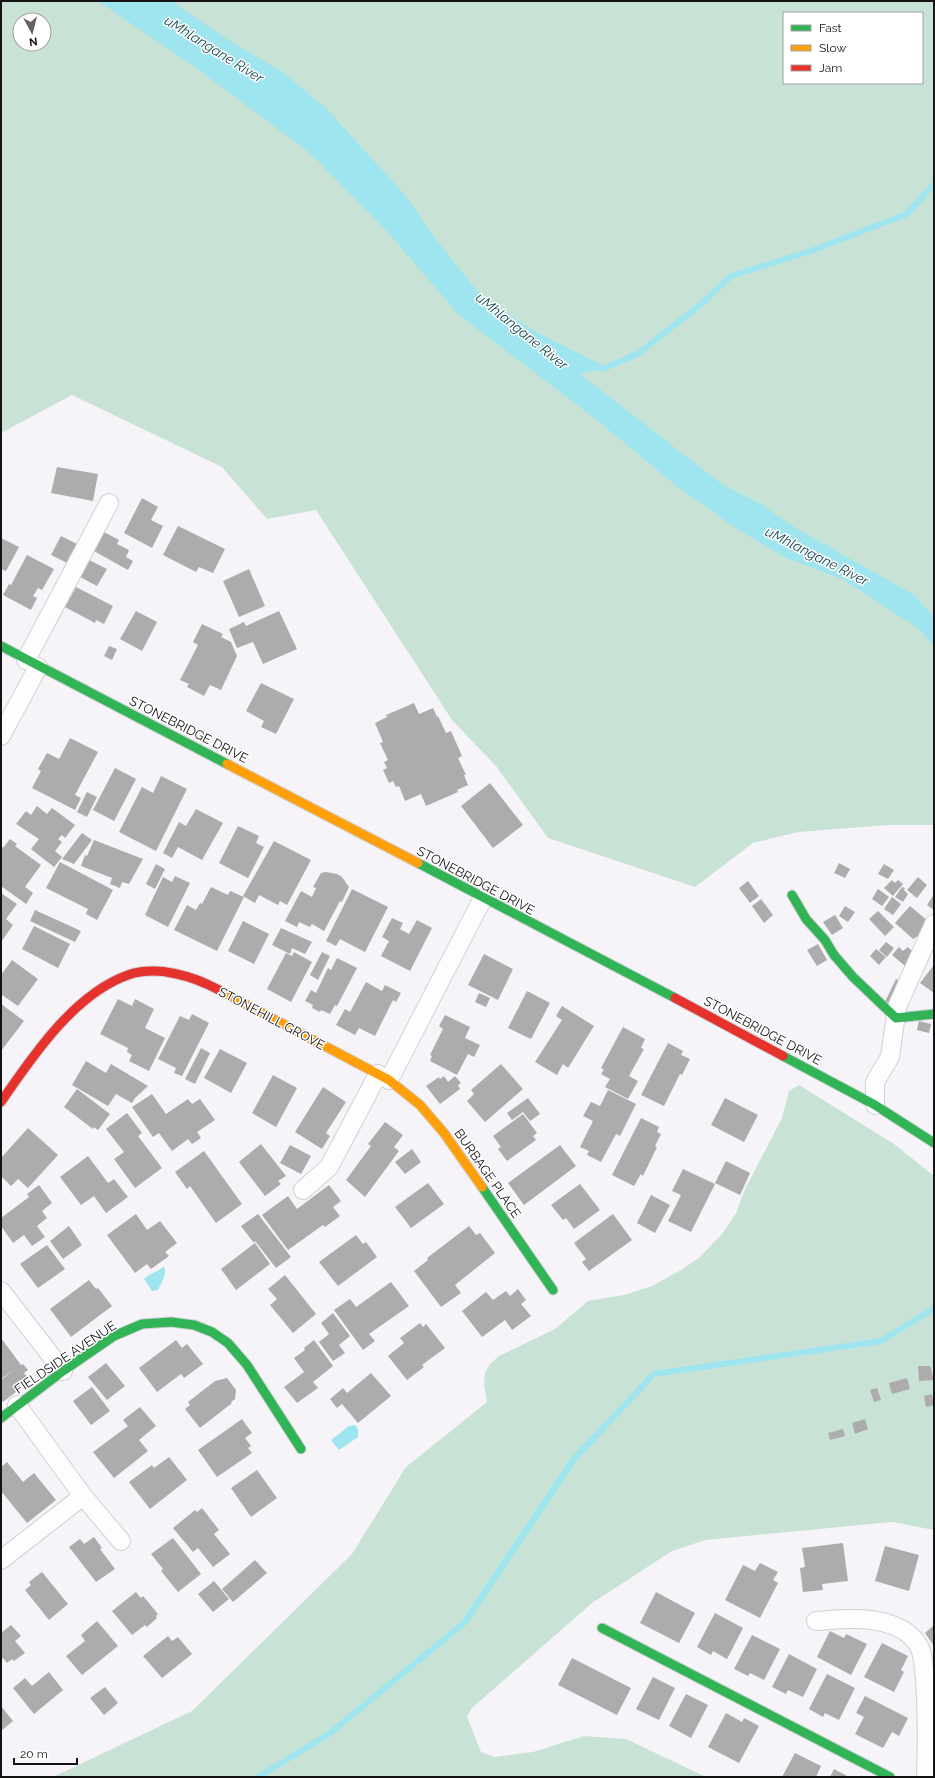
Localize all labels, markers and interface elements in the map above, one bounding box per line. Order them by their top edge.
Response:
north arrow [12,12,52,52]
water label: uMhlangane River [162,12,267,87]
legend [783,12,923,84]
text: Fast [819,21,842,35]
text: N [28,34,38,48]
text: Slow [819,41,846,55]
text: Jam [819,61,842,75]
water label: uMhlangane River [473,289,572,374]
water label: uMhlangane River [763,523,872,589]
street label: STONEBRIDGE DRIVE [127,693,251,766]
street label: STONEBRIDGE DRIVE [414,843,537,918]
street label: STONEHILL GROVE [216,984,327,1053]
street label: STONEBRIDGE DRIVE [701,993,824,1068]
street label: BURBAGE PLACE [451,1126,524,1221]
street label: FIELDSIDE AVENUE [12,1318,119,1397]
scale bar [14,1740,77,1766]
text: 20 m [20,1747,48,1761]

